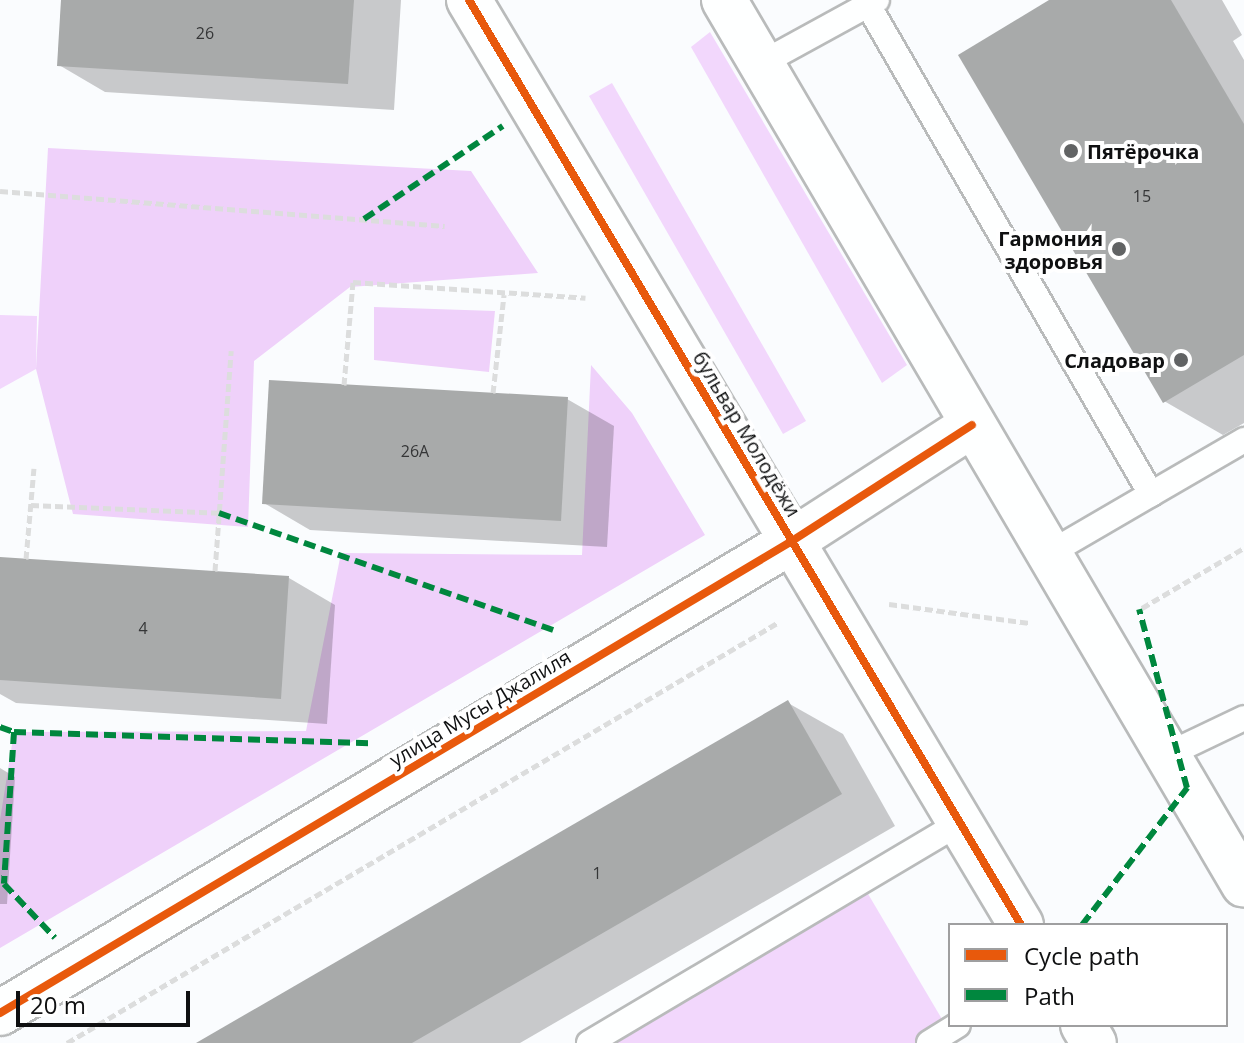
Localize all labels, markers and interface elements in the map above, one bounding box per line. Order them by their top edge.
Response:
house number: 26 [196,23,214,43]
place label: Пятёрочка [1087,139,1199,163]
marker: Пятёрочка [1062,142,1080,160]
house number: 15 [1133,186,1151,206]
place label: Гармония здоровья [998,226,1103,273]
marker: Гармония здоровья [1110,240,1128,258]
street label: бульвар Молодёжи [688,347,806,521]
place label: Сладовар [1064,348,1165,372]
marker: Сладовар [1172,351,1190,369]
house number: 26А [401,441,429,461]
house number: 4 [138,618,148,638]
street label: улица Мусы Джалиля [385,644,575,772]
house number: 1 [592,863,602,883]
legend [948,923,1228,1027]
text: Cycle path [1024,939,1140,972]
scale bar [20,975,194,1025]
text: Path [1024,979,1075,1012]
text: 20 m [30,988,86,1021]

